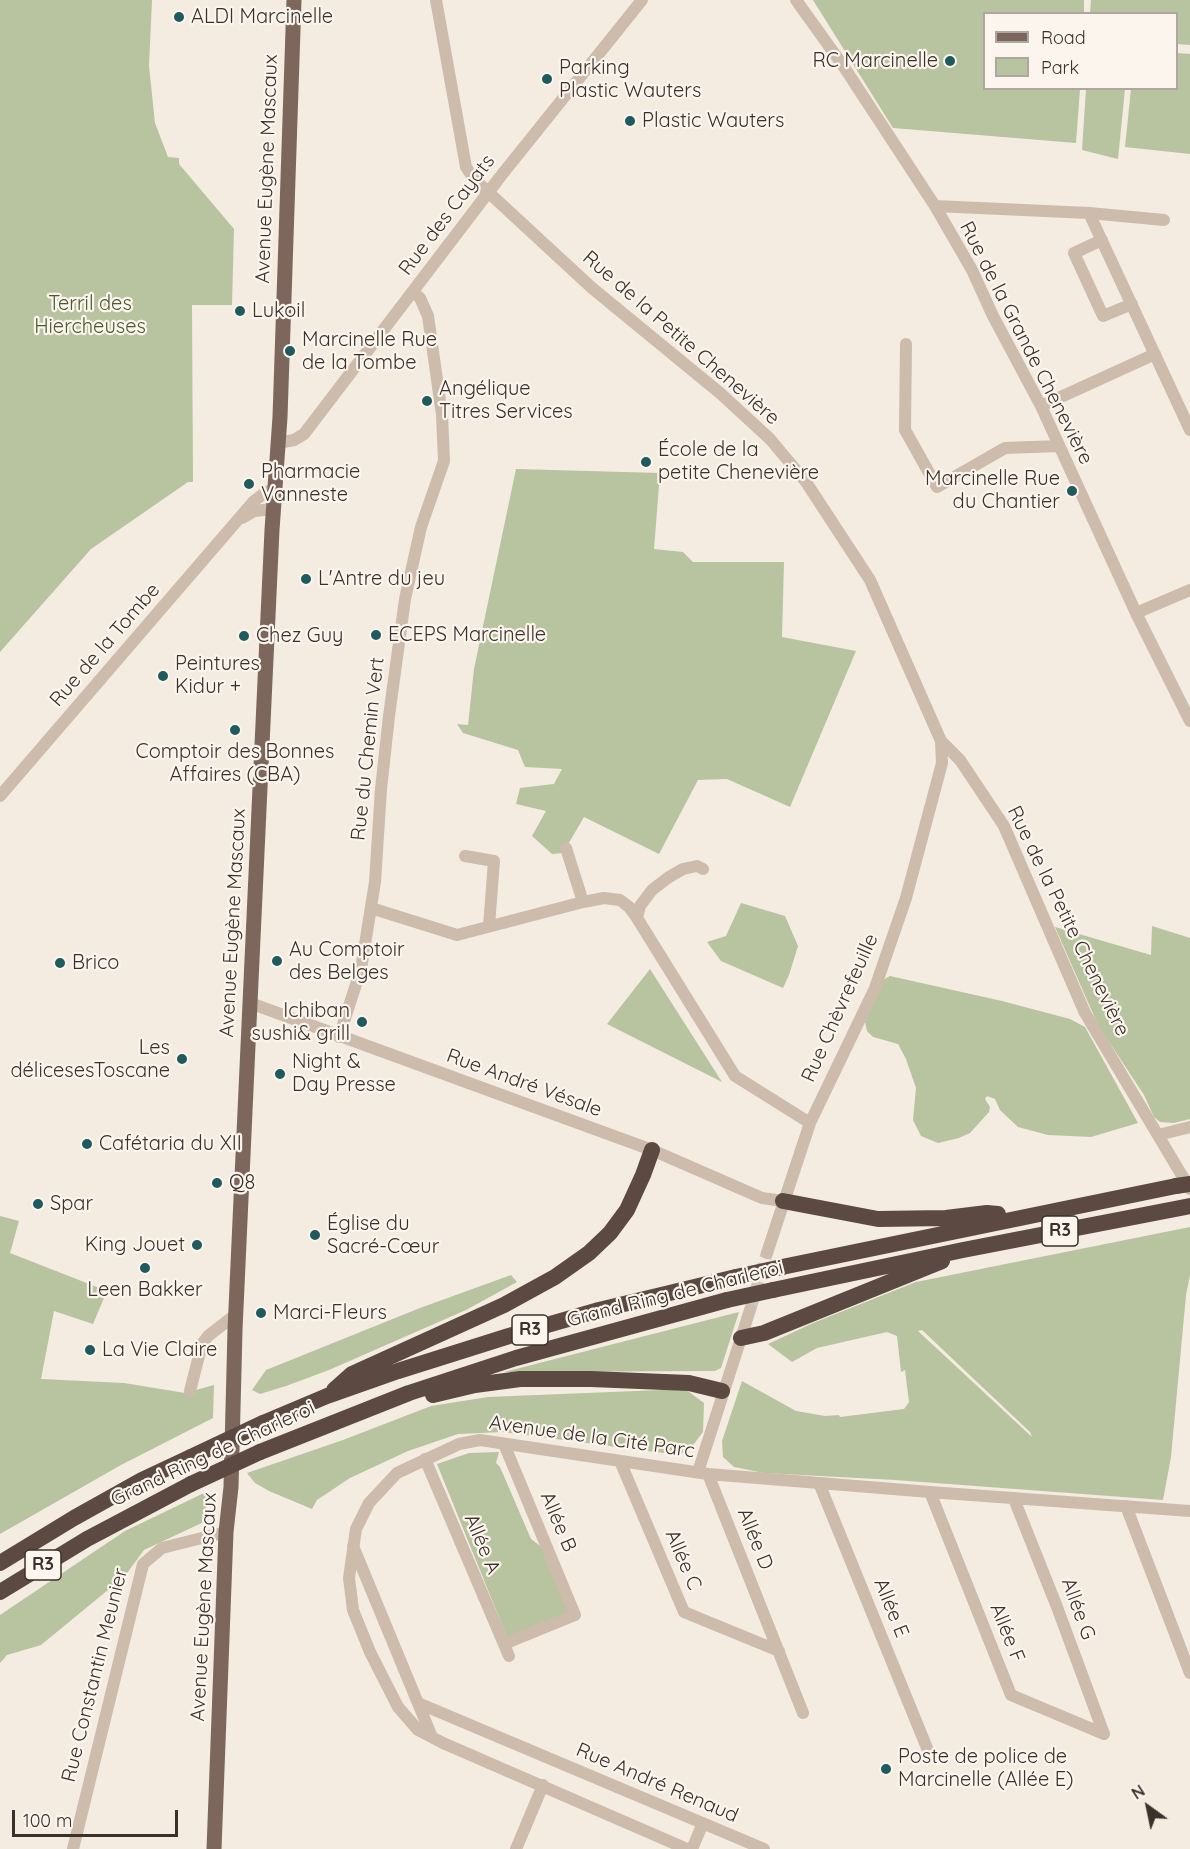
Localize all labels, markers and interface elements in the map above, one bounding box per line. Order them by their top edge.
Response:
place label: ALDI Marcinelle [191,5,333,29]
marker: ALDI Marcinelle [172,10,186,24]
legend [983,12,1178,90]
text: Road [1041,26,1086,49]
place label: RC Marcinelle [813,49,938,73]
street label: Avenue Eugène Mascaux [251,54,283,284]
marker: RC Marcinelle [943,54,957,68]
place label: Parking Plastic Wauters [559,56,701,103]
text: Park [1041,56,1079,79]
marker: Parking Plastic Wauters [540,72,554,86]
place label: Plastic Wauters [642,109,784,133]
marker: Plastic Wauters [623,114,637,128]
street label: Rue des Cayats [394,150,500,280]
street label: Rue de la Grande Chenevière [954,217,1098,469]
street label: Rue de la Petite Chenevière [578,246,784,430]
park label: Terril des Hiercheuses [34,292,146,339]
place label: Lukoil [252,299,305,323]
marker: Lukoil [233,304,247,318]
place label: Marcinelle Rue de la Tombe [302,328,437,375]
marker: Marcinelle Rue de la Tombe [283,344,297,358]
place label: Angélique Titres Services [439,377,573,424]
marker: Angélique Titres Services [420,394,434,408]
place label: École de la petite Chenevière [658,438,819,485]
marker: École de la petite Chenevière [639,455,653,469]
place label: Pharmacie Vanneste [261,460,360,507]
place label: Marcinelle Rue du Chantier [925,467,1060,514]
marker: Pharmacie Vanneste [242,477,256,491]
marker: Marcinelle Rue du Chantier [1065,484,1079,498]
place label: L'Antre du jeu [318,567,445,591]
marker: L'Antre du jeu [299,572,313,586]
street label: Rue de la Tombe [45,578,165,712]
place label: ECEPS Marcinelle [388,623,546,647]
place label: Chez Guy [256,624,343,648]
marker: ECEPS Marcinelle [369,628,383,642]
marker: Chez Guy [237,629,251,643]
place label: Peintures Kidur + [175,652,260,699]
street label: Rue du Chemin Vert [346,656,390,842]
marker: Peintures Kidur + [156,669,170,683]
marker: Comptoir des Bonnes Affaires (CBA) [228,723,242,737]
place label: Comptoir des Bonnes Affaires (CBA) [136,740,334,787]
street label: Rue de la Petite Chenevière [1002,802,1134,1040]
street label: Avenue Eugène Mascaux [215,808,251,1038]
street label: Rue Chèvrefeuille [797,930,883,1086]
place label: Au Comptoir des Belges [289,938,405,985]
place label: Brico [72,951,119,975]
marker: Au Comptoir des Belges [270,954,284,968]
marker: Brico [53,956,67,970]
place label: Ichiban sushi& grill [252,999,350,1046]
marker: Ichiban sushi& grill [355,1015,369,1029]
place label: Les délicesesToscane [10,1036,170,1083]
street label: Rue André Vésale [443,1044,605,1122]
place label: Night & Day Presse [292,1050,396,1097]
marker: Les délicesesToscane [175,1052,189,1066]
marker: Night & Day Presse [273,1067,287,1081]
place label: Cafétaria du XII [99,1132,242,1156]
marker: Cafétaria du XII [80,1137,94,1151]
place label: Q8 [229,1171,255,1195]
marker: Q8 [210,1176,224,1190]
place label: Spar [50,1192,93,1216]
marker: Spar [31,1197,45,1211]
place label: Église du Sacré-Cœur [327,1212,439,1259]
road number: R3 [1042,1216,1078,1246]
marker: Église du Sacré-Cœur [308,1228,322,1242]
place label: King Jouet [85,1233,185,1257]
marker: King Jouet [190,1238,204,1252]
street label: Grand Ring de Charleroi [564,1255,786,1333]
marker: Leen Bakker [138,1261,152,1275]
place label: Leen Bakker [87,1278,203,1302]
place label: Marci-Fleurs [273,1301,387,1325]
marker: Marci-Fleurs [254,1306,268,1320]
road number: R3 [512,1315,548,1345]
place label: La Vie Claire [102,1338,217,1362]
marker: La Vie Claire [83,1343,97,1357]
street label: Grand Ring de Charleroi [107,1396,319,1512]
street label: Avenue de la Cité Parc [488,1411,696,1463]
street label: Allée B [535,1488,581,1556]
street label: Avenue Eugène Mascaux [186,1492,222,1722]
street label: Allée D [732,1505,778,1573]
street label: Allée A [459,1510,505,1578]
street label: Allée C [660,1526,706,1594]
road number: R3 [25,1550,61,1580]
street label: Rue Constantin Meunier [57,1565,133,1785]
street label: Allée E [868,1575,914,1641]
street label: Allée G [1056,1575,1100,1643]
street label: Allée F [984,1600,1030,1666]
street label: Rue André Renaud [572,1738,742,1828]
place label: Poste de police de Marcinelle (Allée E) [898,1745,1073,1792]
marker: Poste de police de Marcinelle (Allée E) [879,1762,893,1776]
north arrow [1118,1777,1178,1837]
text: N [1128,1780,1149,1803]
scale bar [15,1798,182,1836]
text: 100 m [23,1809,72,1832]

